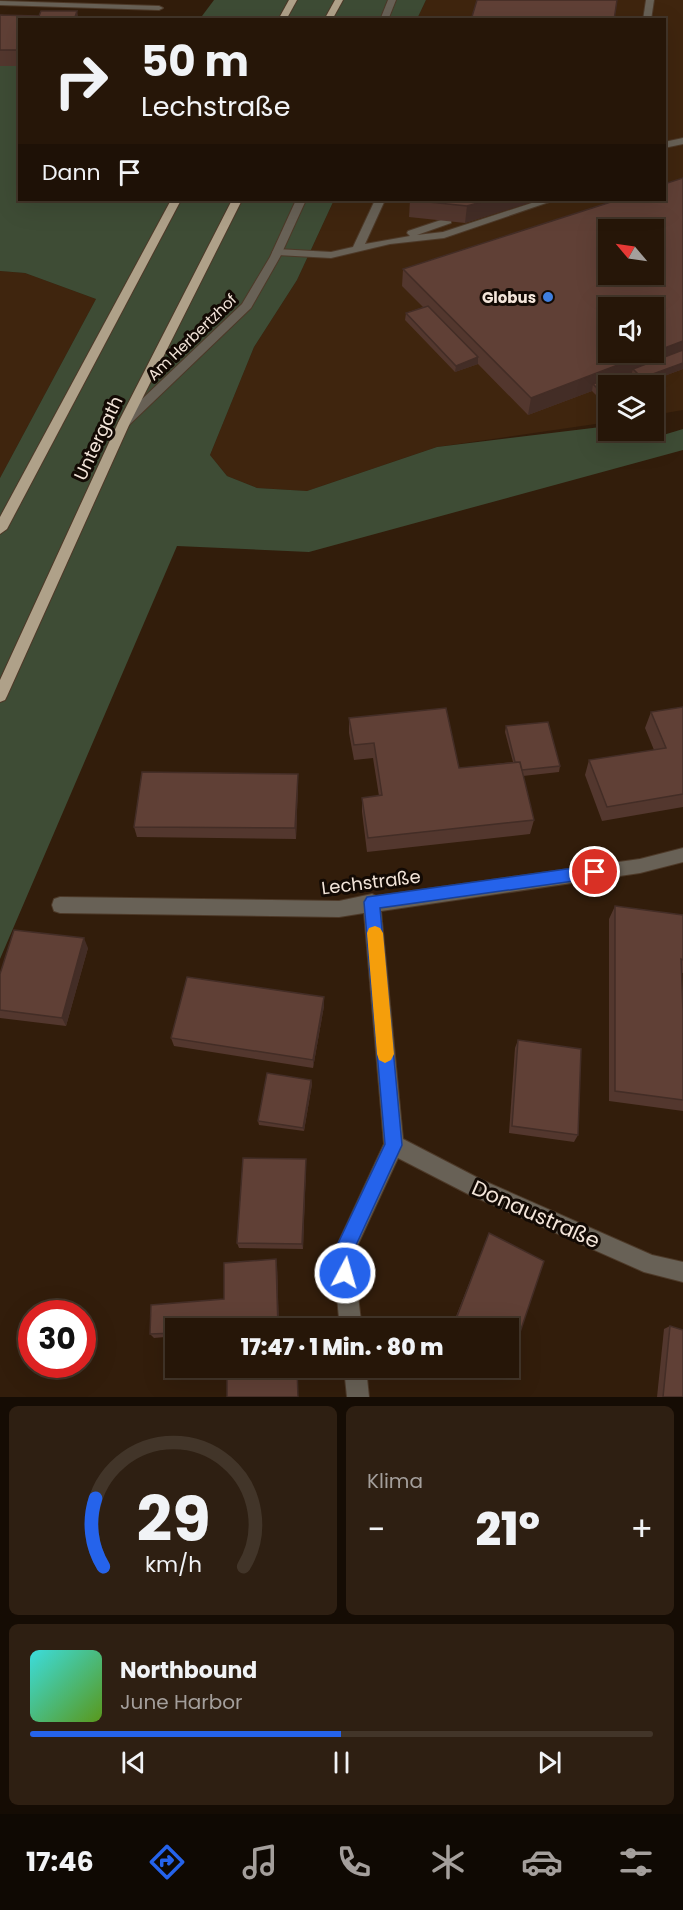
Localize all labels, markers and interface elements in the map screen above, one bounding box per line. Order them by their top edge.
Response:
text: 50 m [141,32,249,91]
icon: right [42,42,120,120]
text: Lechstraße [141,88,290,125]
icon: arrive [113,156,146,189]
text: Dann [42,157,101,188]
north arrow [598,219,664,285]
map controls [598,219,664,441]
place label: Globus [482,287,536,308]
street label: Am Herbertzhof [143,289,241,385]
marker: Globus [541,290,555,304]
button: sound [598,297,664,363]
button: layers [598,375,664,441]
street label: Untergath [68,392,128,484]
pin [569,846,620,897]
icon: arrive [578,855,611,888]
street label: Lechstraße [320,864,422,900]
street label: Donaustraße [467,1173,605,1255]
position arrow [313,1241,377,1305]
speed limit sign: 30 [18,1300,96,1378]
text: 17:47 · 1 Min. · 80 m [241,1332,443,1363]
text: Klima [367,1467,423,1495]
text: 29 [136,1475,210,1563]
text: 21° [476,1498,540,1561]
text: − [367,1506,385,1553]
text: + [630,1506,653,1553]
text: km/h [144,1550,202,1581]
text: Northbound [120,1655,257,1686]
text: June Harbor [120,1688,243,1716]
icon: previous [117,1746,150,1779]
icon: pause [325,1746,358,1779]
icon: next [533,1746,566,1779]
icon: directions [146,1841,188,1883]
icon: music [239,1841,281,1883]
icon: phone [333,1841,375,1883]
icon: climate [427,1841,469,1883]
icon: car [521,1841,563,1883]
icon: filters [615,1841,657,1883]
text: 17:46 [26,1843,94,1880]

